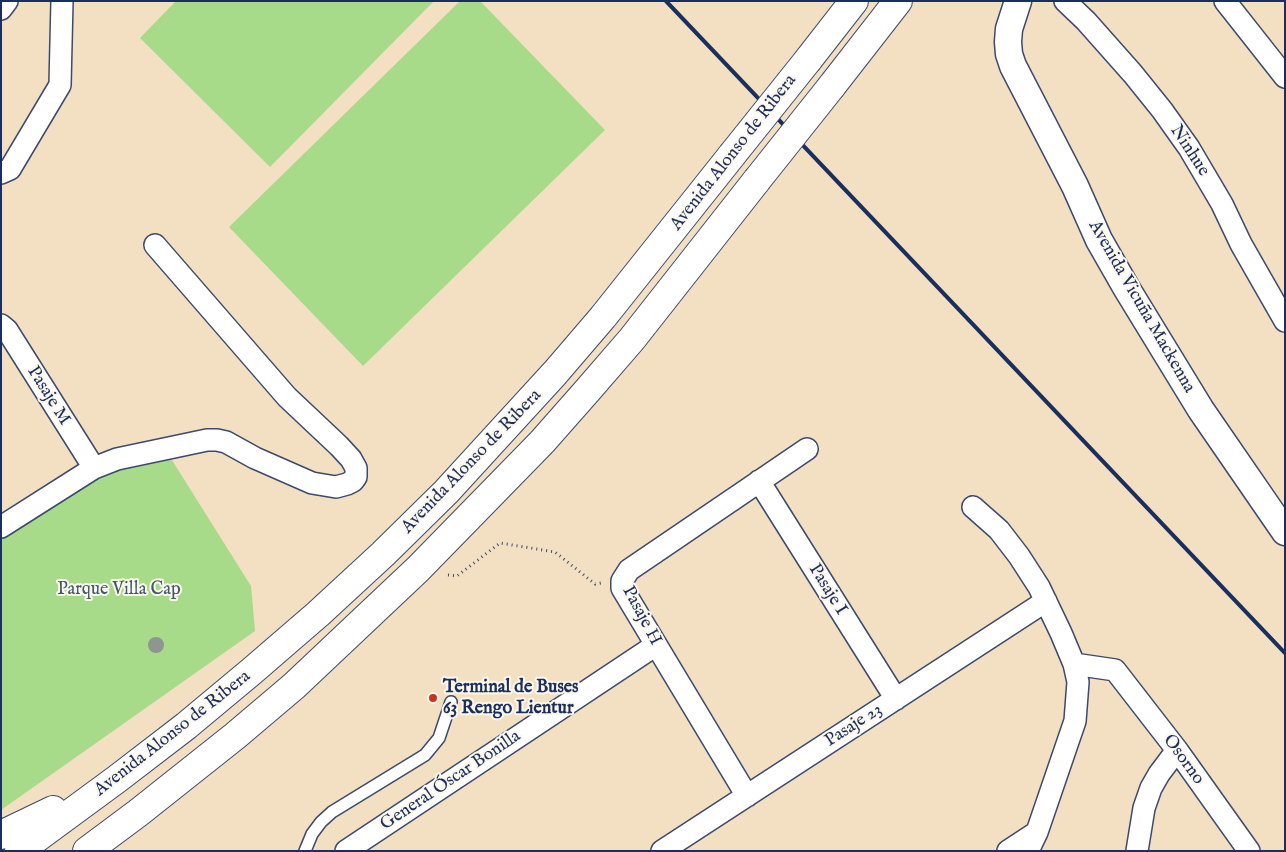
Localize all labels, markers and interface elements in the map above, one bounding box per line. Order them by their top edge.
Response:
street label: Avenida Alonso de Ribera [666,71,802,235]
street label: Ninhue [1164,121,1214,181]
street label: Avenida Vicuña Mackenna [1083,217,1199,397]
street label: Pasaje M [21,362,75,430]
street label: Avenida Alonso de Ribera [397,385,547,539]
street label: Pasaje I [803,560,851,620]
park label: Parque Villa Cap [57,579,181,601]
street label: Pasaje H [616,583,666,649]
street label: Avenida Alonso de Ribera [91,666,255,802]
place label: Terminal de Buses 63 Rengo Lientur [443,677,578,720]
marker: Terminal de Buses 63 Rengo Lientur [427,692,439,704]
street label: Pasaje 23 [821,700,887,752]
street label: General Óscar Bonilla [377,726,525,836]
street label: Osorno [1158,731,1208,789]

